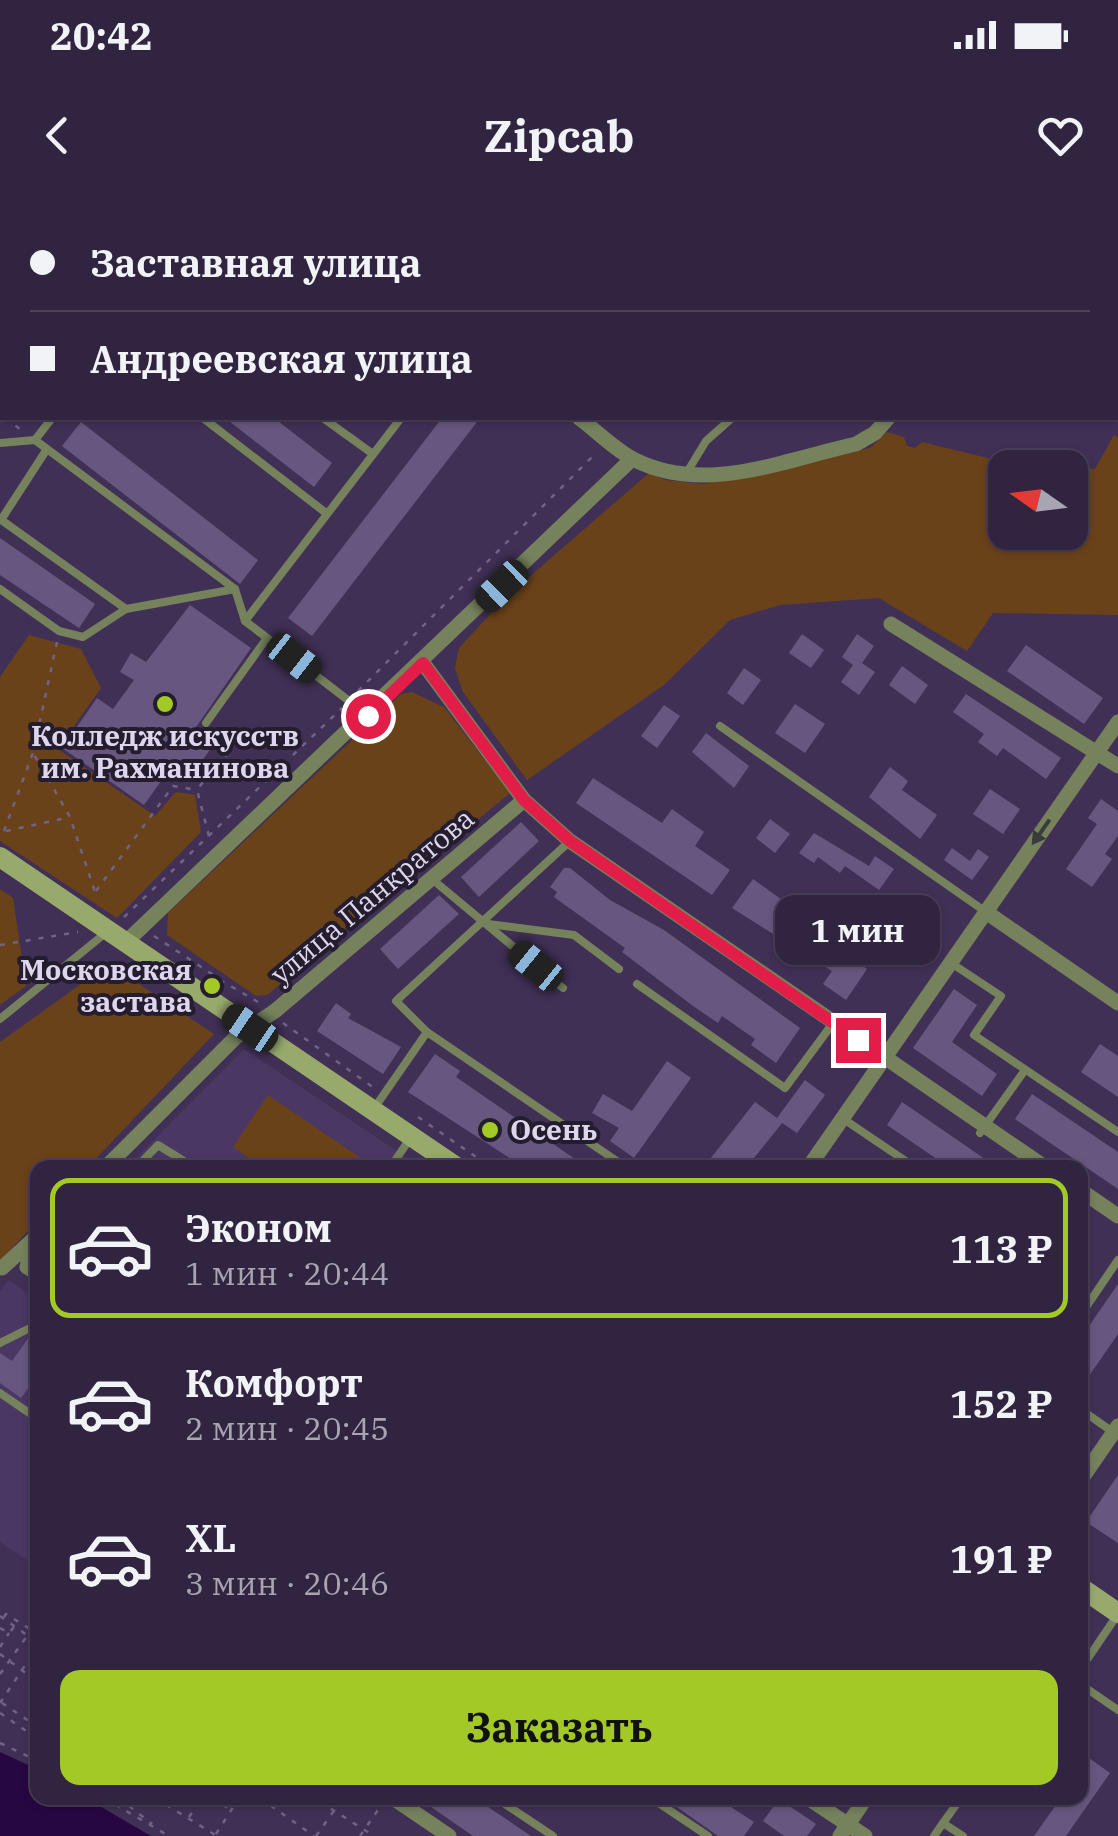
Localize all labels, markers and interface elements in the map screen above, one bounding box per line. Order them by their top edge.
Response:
text: 20:42 [50,11,153,60]
text: Zipcab [484,106,634,164]
icon: back [30,108,85,163]
icon: heart [1033,108,1088,163]
text: Заставная улица [90,238,421,287]
text: Андреевская улица [90,334,473,383]
north arrow [988,450,1088,550]
map controls [988,450,1088,550]
car [470,554,534,618]
car [261,628,327,688]
marker: Колледж искусств им. Рахманинова [154,693,176,715]
route start [346,694,391,739]
place label: Колледж искусств им. Рахманинова [31,717,299,786]
street label: улица Панкратова [262,799,481,992]
one-way arrow [1032,818,1051,845]
callout: 1 мин [776,895,940,965]
text: 1 мин [811,909,904,951]
car [503,935,569,997]
place label: Московская застава [20,951,192,1020]
marker: Московская застава [201,975,223,997]
car [217,999,283,1057]
route end [836,1018,881,1063]
place label: Осень [510,1111,597,1148]
marker: Осень [479,1119,501,1141]
icon: car [65,1203,155,1293]
text: Эконом [185,1203,332,1252]
text: 113 ₽ [950,1224,1053,1273]
text: 1 мин · 20:44 [185,1252,389,1294]
icon: car [65,1358,155,1448]
text: Комфорт [185,1358,363,1407]
text: 152 ₽ [950,1379,1053,1428]
text: 2 мин · 20:45 [185,1407,389,1449]
icon: car [65,1513,155,1603]
text: XL [185,1513,236,1562]
text: 191 ₽ [950,1534,1053,1583]
text: 3 мин · 20:46 [185,1562,389,1604]
button: Заказать [60,1670,1058,1785]

